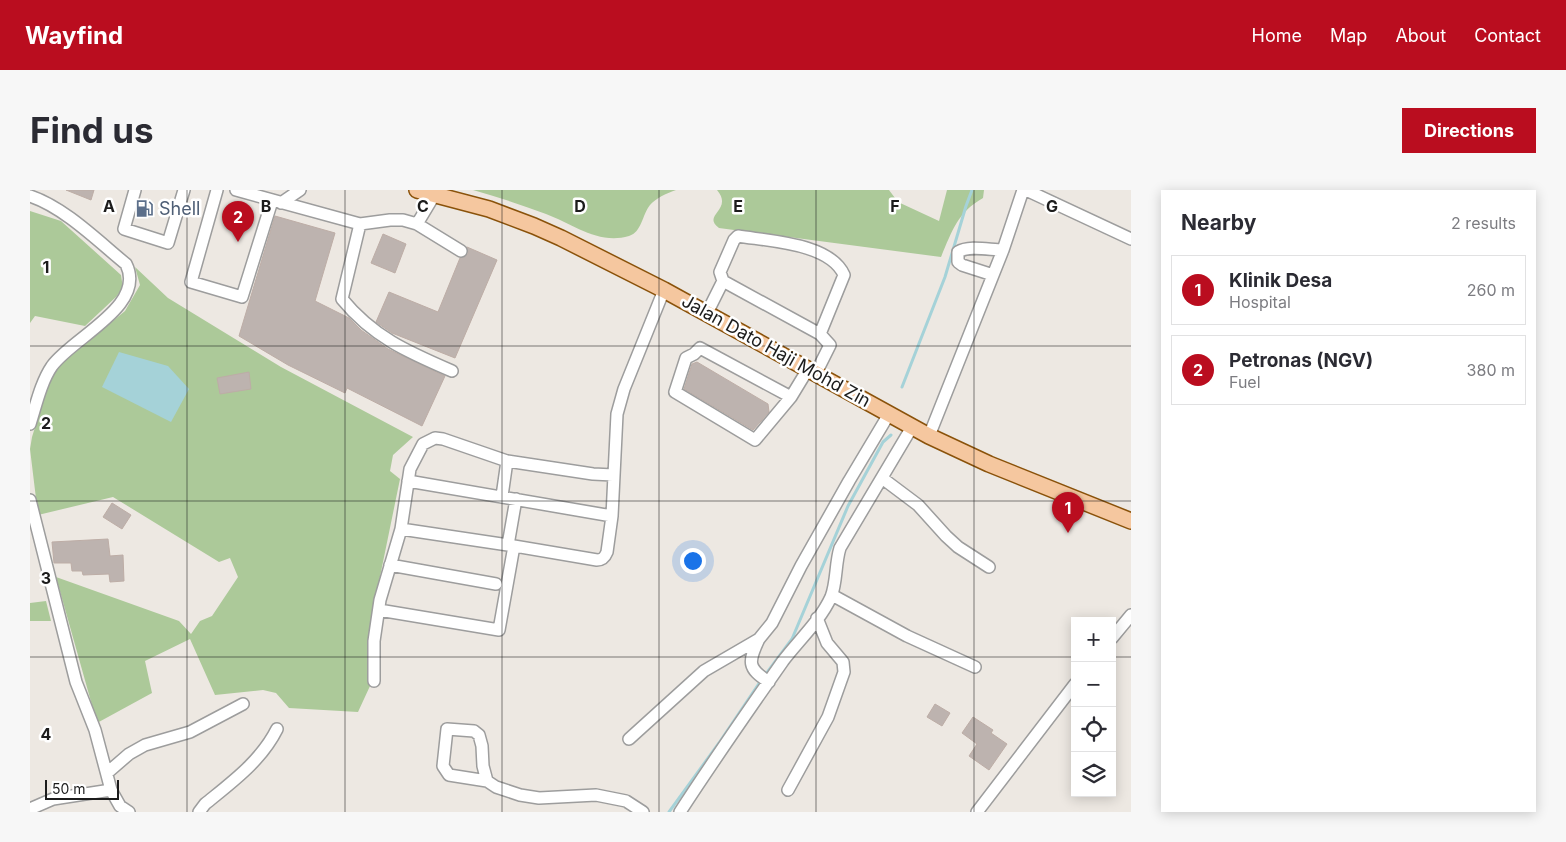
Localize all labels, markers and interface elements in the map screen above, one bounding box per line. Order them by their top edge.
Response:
text: Wayfind [25,21,123,50]
text: Home [1252,25,1302,46]
text: Map [1330,25,1367,46]
text: About [1395,25,1446,46]
text: Contact [1474,25,1541,46]
button: Directions [1402,108,1536,153]
text: Find us [30,109,154,151]
text: A [103,196,115,216]
text: B [261,196,271,216]
text: C [417,196,429,216]
text: D [574,196,586,216]
text: E [733,196,743,216]
text: F [890,196,900,216]
text: G [1046,196,1058,216]
place label: Shell [159,198,200,219]
fuel station icon: Shell [135,199,155,219]
pin: 2 [222,201,254,242]
text: Nearby [1181,210,1256,235]
text: 2 results [1451,213,1516,233]
text: 1 [43,257,49,277]
text: Klinik Desa [1229,269,1332,292]
text: 1 [1195,280,1201,300]
text: 260 m [1467,280,1515,300]
street label: Jalan Dato Haji Mohd Zin [678,290,874,411]
text: Hospital [1229,292,1291,312]
text: Petronas (NGV) [1229,349,1373,372]
text: 2 [1193,360,1203,380]
text: 380 m [1467,360,1515,380]
text: Fuel [1229,372,1261,392]
text: 2 [41,413,51,433]
pin: 1 [1052,492,1084,533]
your location [680,548,706,574]
text: 3 [41,568,51,588]
map controls [1071,617,1116,797]
button: + [1071,617,1116,662]
button: − [1071,662,1116,707]
button: locate [1071,707,1116,752]
text: 4 [41,724,52,744]
button: layers [1071,752,1116,797]
scale bar [45,777,119,800]
text: 50 m [52,780,86,797]

